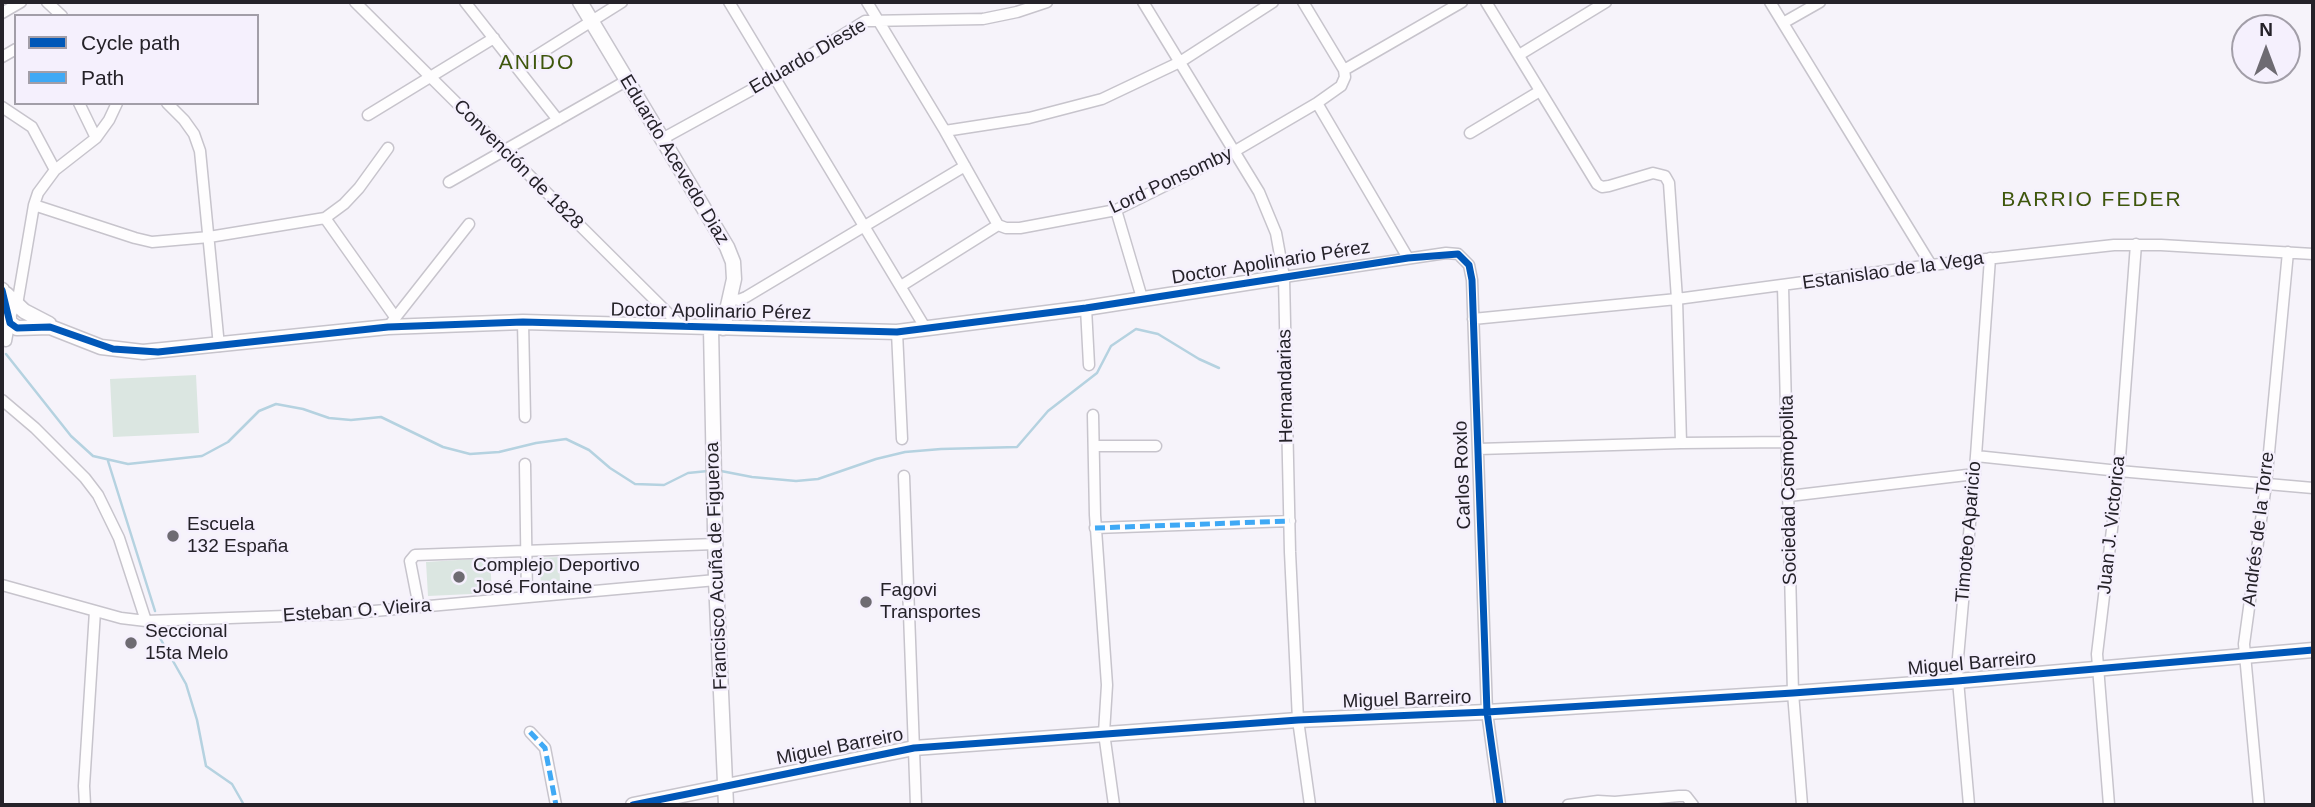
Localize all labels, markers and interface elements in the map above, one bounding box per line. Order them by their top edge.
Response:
legend [14,14,259,105]
street label: Eduardo Dieste [746,14,870,100]
north arrow [2231,14,2301,84]
text: N [2259,19,2273,40]
text: Cycle path [81,31,180,54]
district label: ANIDO [499,50,575,76]
text: Path [81,66,124,89]
street label: Eduardo Acevedo Diaz [614,71,734,249]
street label: Convención de 1828 [448,95,588,235]
street label: Lord Ponsomby [1106,143,1236,219]
district label: BARRIO FEDER [2003,187,2181,213]
street label: Doctor Apolinario Pérez [1170,236,1372,290]
street label: Estanislao de la Vega [1801,247,1985,295]
street label: Doctor Apolinario Pérez [610,299,812,325]
street label: Hernandarias [1274,329,1298,443]
street label: Sociedad Cosmopolita [1776,395,1802,585]
street label: Carlos Roxlo [1450,420,1476,530]
street label: Francisco Acuña de Figueroa [701,442,733,690]
street label: Andrés de la Torre [2238,451,2280,607]
street label: Juan J. Victorica [2093,455,2131,595]
street label: Timoteo Aparicio [1951,460,1987,604]
place label: Escuela 132 España [187,514,288,558]
marker: Escuela 132 España [165,528,181,544]
place label: Complejo Deportivo José Fontaine [473,555,640,599]
marker: Complejo Deportivo José Fontaine [451,569,467,585]
place label: Fagovi Transportes [880,580,981,624]
street label: Esteban O. Vieira [282,594,432,628]
marker: Fagovi Transportes [858,594,874,610]
place label: Seccional 15ta Melo [145,621,228,665]
marker: Seccional 15ta Melo [123,635,139,651]
street label: Miguel Barreiro [1907,647,2037,681]
street label: Miguel Barreiro [1342,686,1472,714]
street label: Miguel Barreiro [775,724,905,770]

